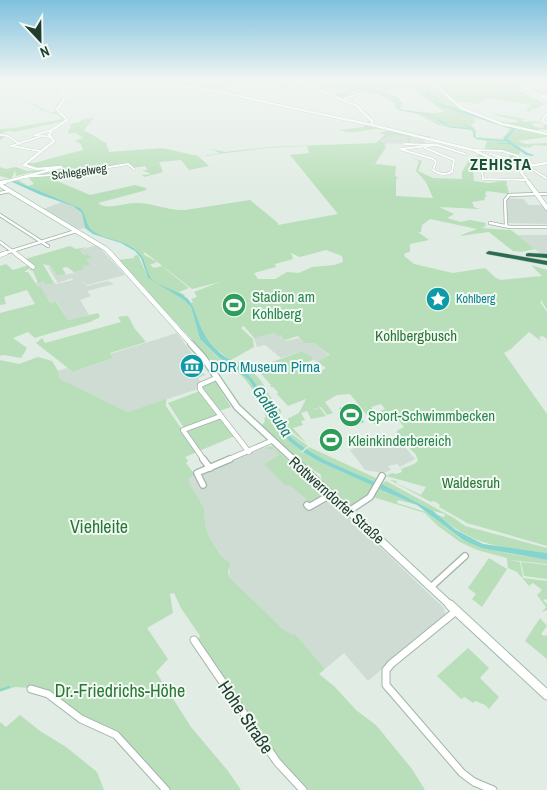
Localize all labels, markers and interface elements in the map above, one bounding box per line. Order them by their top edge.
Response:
north arrow [15,15,65,65]
text: N [38,42,52,62]
district label: ZEHISTA [470,153,532,175]
street label: Schlegelweg [50,160,108,184]
place label: Stadion am Kohlberg [252,286,315,324]
place icon: Kohlberg [425,286,451,312]
place label: Kohlberg [456,291,496,307]
sports icon: Stadion am Kohlberg [221,292,247,318]
park label: Kohlbergbusch [375,325,457,346]
museum icon: DDR Museum Pirna [179,353,205,379]
place label: DDR Museum Pirna [210,356,320,377]
water label: Gottleuba [248,381,298,441]
sports icon: Sport-Schwimmbecken [338,402,364,428]
place label: Sport-Schwimmbecken [368,405,495,426]
sports icon: Kleinkinderbereich [318,427,344,453]
place label: Kleinkinderbereich [348,430,451,451]
street label: Rottwerndorfer Straße [285,451,389,549]
park label: Waldesruh [442,472,500,493]
park label: Viehleite [70,514,128,539]
street label: Hohe Straße [212,675,280,759]
park label: Dr.-Friedrichs-Höhe [55,678,185,703]

